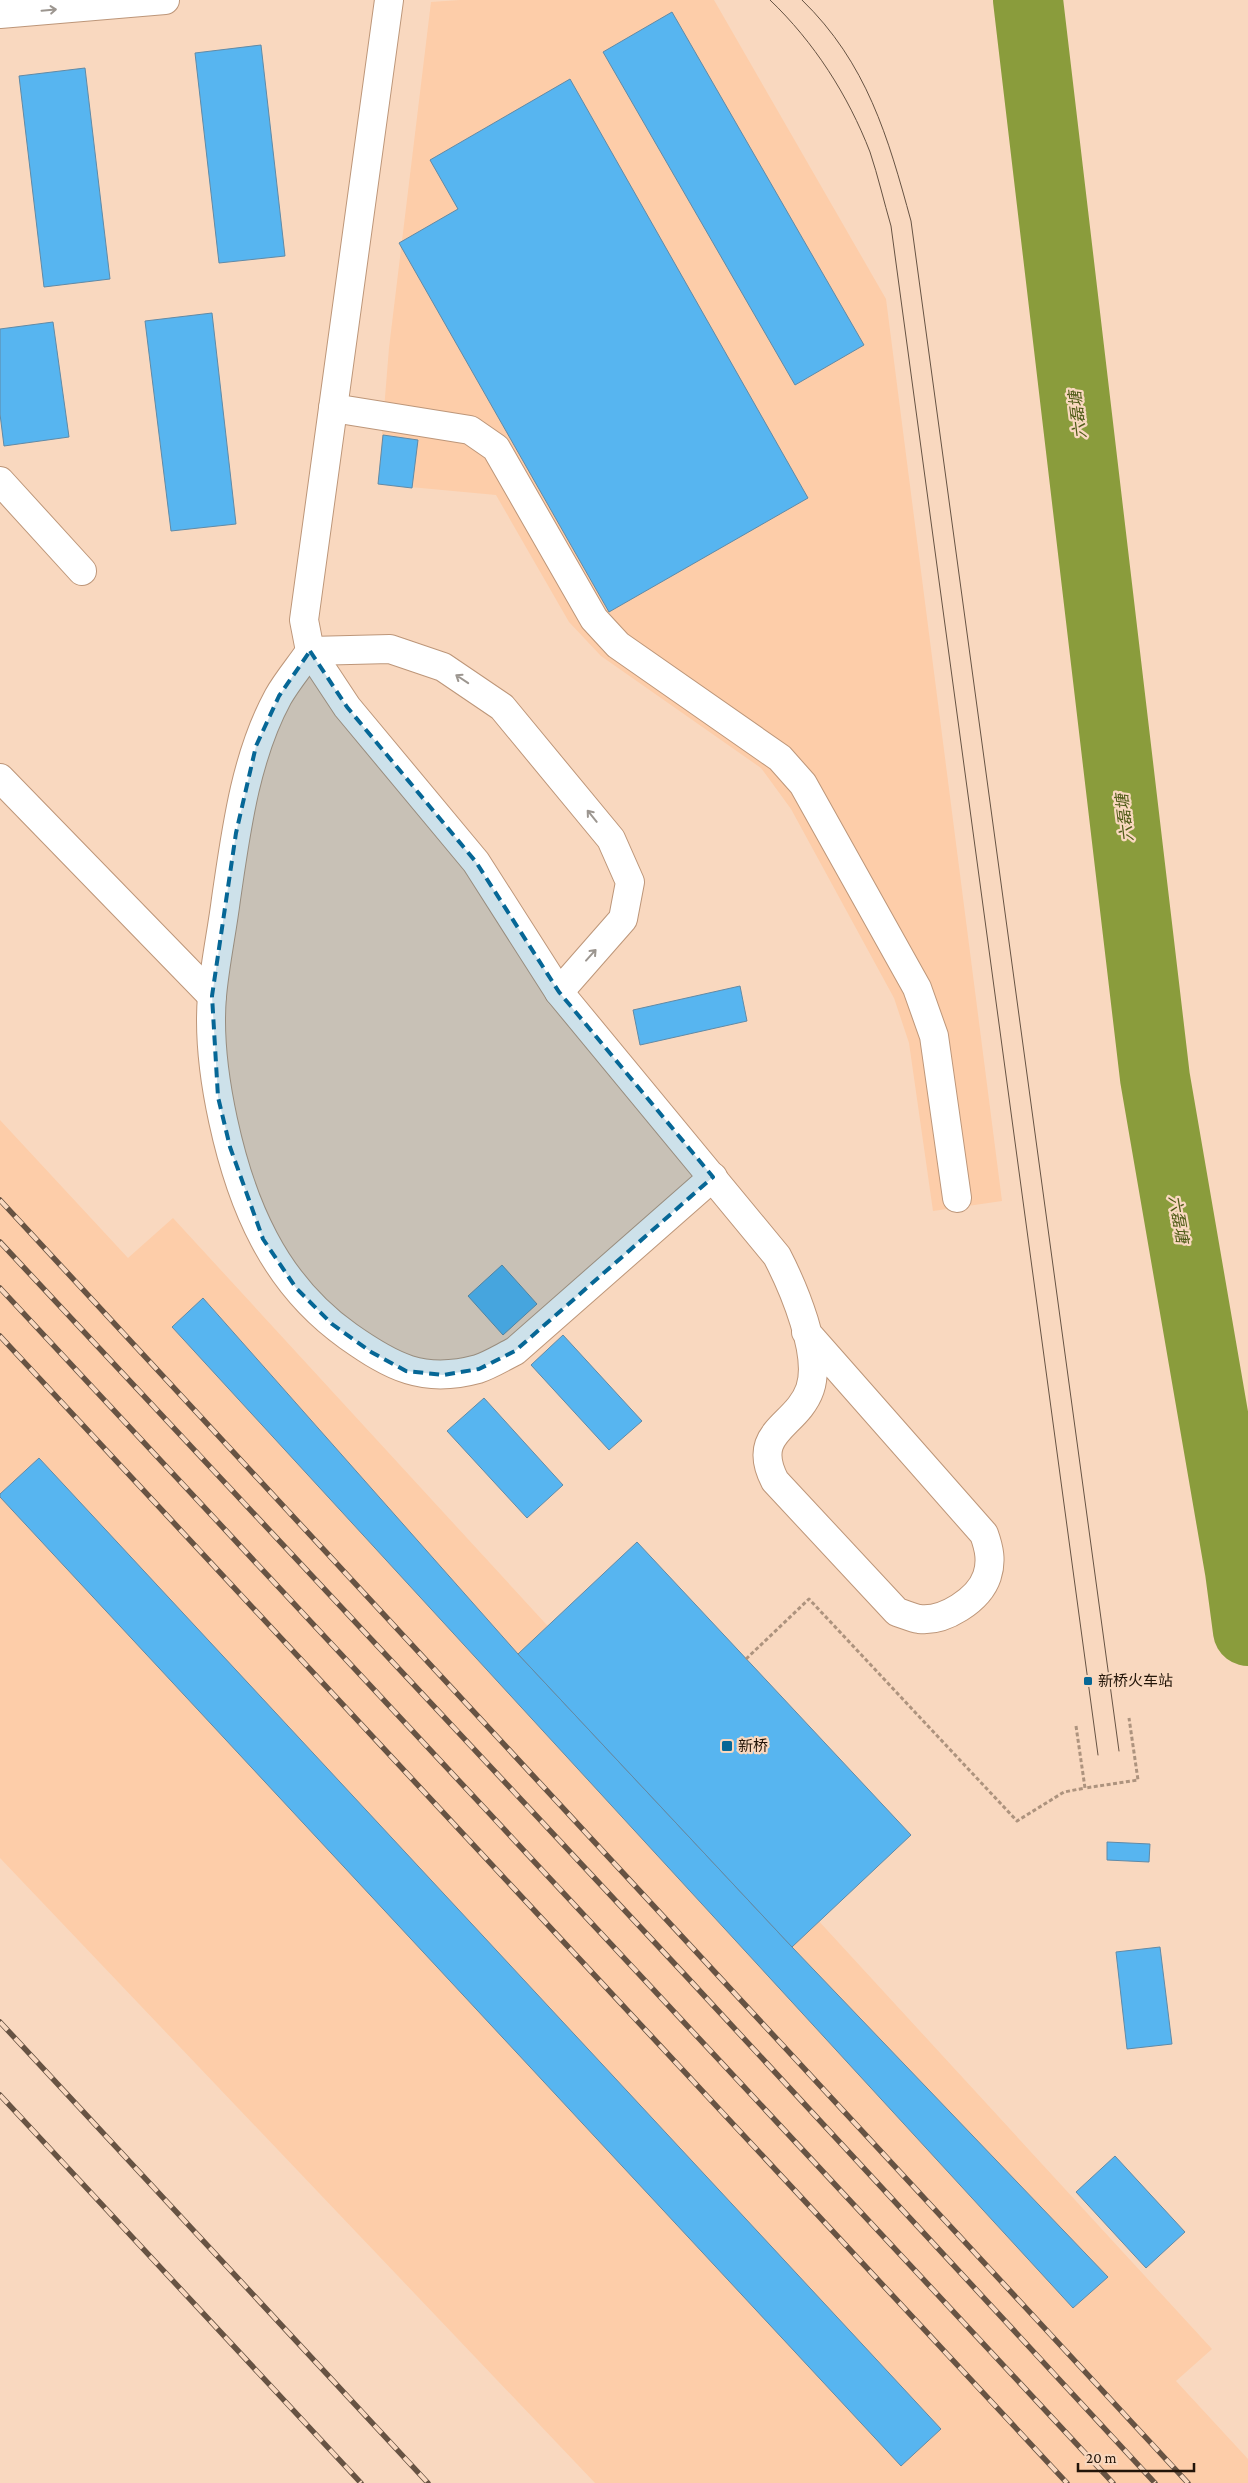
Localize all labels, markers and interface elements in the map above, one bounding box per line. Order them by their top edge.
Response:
one-way arrow [40,5,56,14]
water label: 六磊塘 [1066,387,1089,440]
one-way arrow [455,674,469,684]
water label: 六磊塘 [1113,790,1136,843]
one-way arrow [586,810,597,823]
one-way arrow [585,949,597,962]
water label: 六磊塘 [1166,1194,1192,1247]
place label: 新桥火车站 [1098,1673,1173,1689]
marker: 新桥火车站 [1082,1675,1094,1687]
place label: 新桥 [738,1738,768,1754]
marker: 新桥 [720,1739,734,1753]
scale bar [1078,2440,1194,2472]
text: 20 m [1086,2450,1117,2466]

